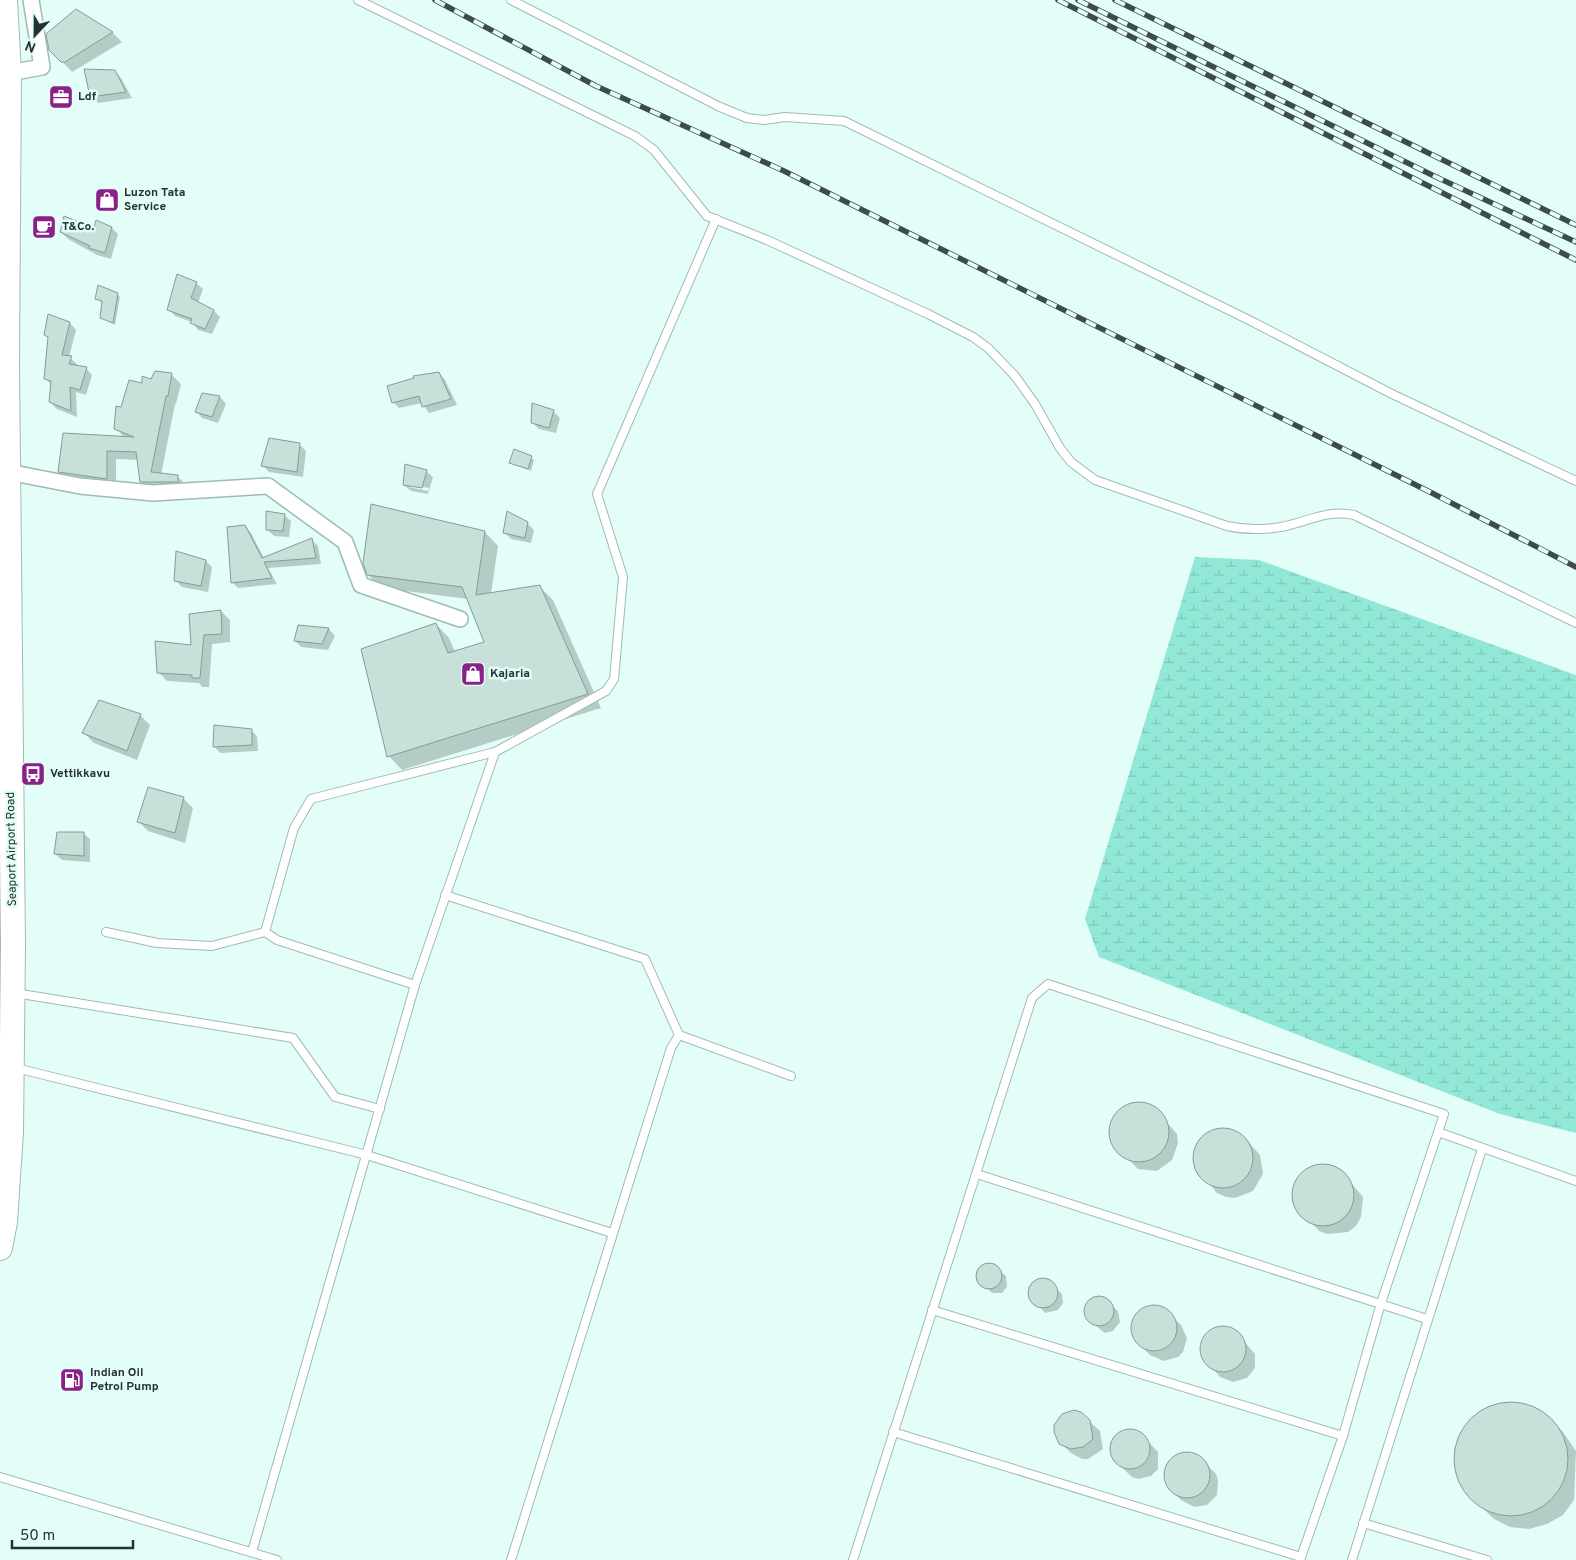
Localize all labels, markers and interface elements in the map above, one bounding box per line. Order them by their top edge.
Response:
north arrow [10,10,60,60]
text: N [23,36,39,55]
office icon: Ldf [48,84,74,110]
place label: Ldf [78,89,97,105]
place label: Luzon Tata Service [124,185,185,215]
shop icon: Luzon Tata Service [94,187,120,213]
cafe icon: T&Co. [31,214,57,240]
place label: T&Co. [62,219,94,235]
shop icon: Kajaria [460,661,486,687]
place label: Kajaria [490,666,530,682]
bus stop icon: Vettikkavu [20,761,46,787]
place label: Vettikkavu [50,766,110,782]
street label: Seaport Airport Road [3,792,21,906]
place label: Indian Oil Petrol Pump [90,1365,159,1395]
fuel station icon: Indian Oil Petrol Pump [59,1367,85,1393]
scale bar [12,1518,134,1550]
text: 50 m [20,1527,55,1546]

